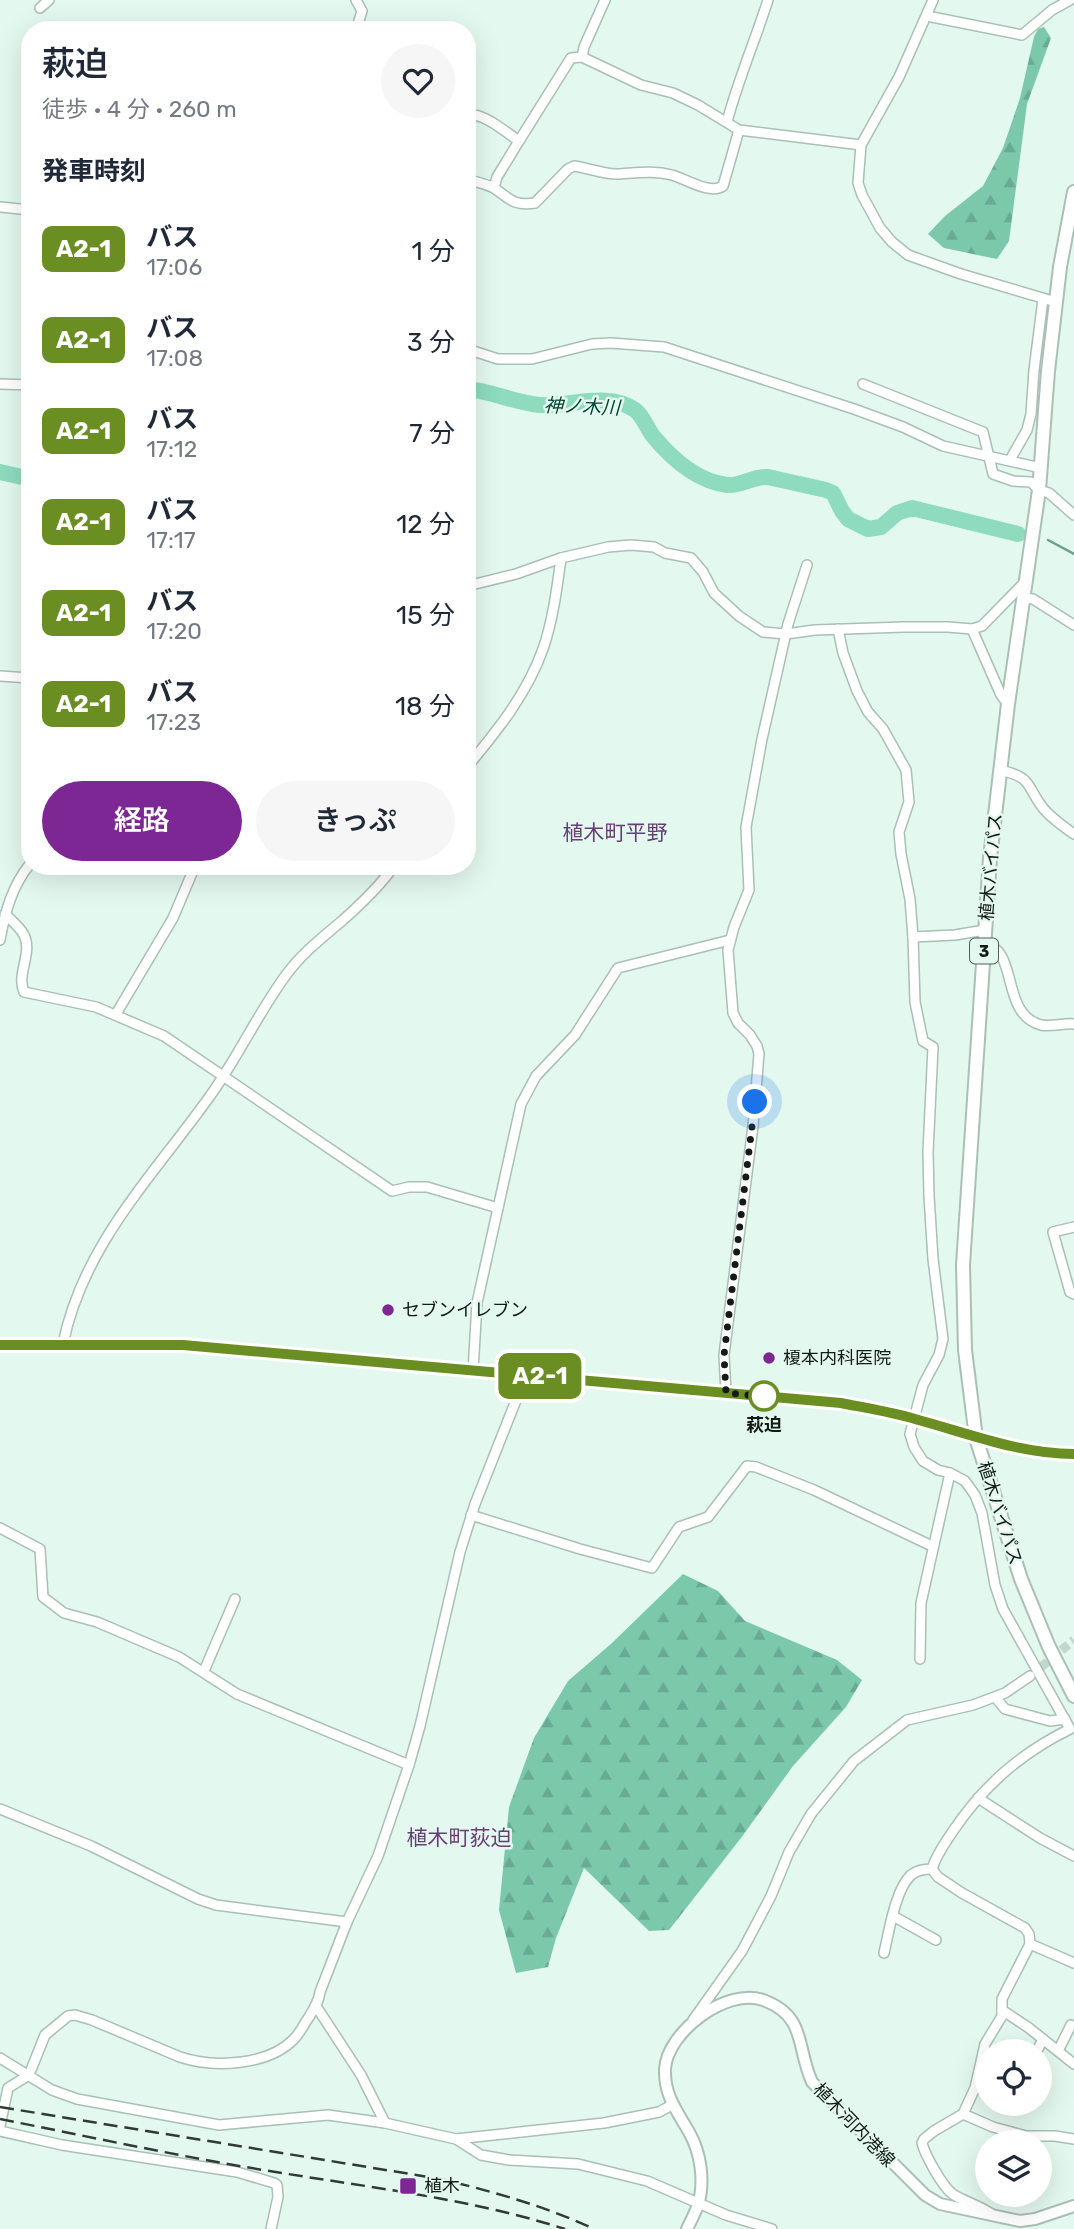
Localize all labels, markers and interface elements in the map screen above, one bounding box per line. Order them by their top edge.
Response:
text: 萩迫 [42,44,108,83]
button: heart [381,44,455,118]
text: 徒歩 · 4 分 · 260 m [42,95,237,123]
text: 発車時刻 [42,156,146,187]
text: バス [146,222,198,253]
text: A2-1 [56,235,111,263]
text: 1 分 [412,236,455,267]
text: 17:06 [146,253,202,281]
text: バス [146,313,198,344]
text: A2-1 [56,326,111,354]
text: 3 分 [407,327,455,358]
text: 17:08 [146,344,203,372]
water label: 神ノ木川 [544,394,622,419]
text: バス [146,404,198,435]
text: A2-1 [56,417,111,445]
text: 7 分 [409,418,455,449]
text: 17:12 [146,435,197,463]
text: バス [146,495,198,526]
text: A2-1 [56,508,111,536]
text: 12 分 [396,509,455,540]
text: 17:17 [146,526,195,554]
text: バス [146,586,198,617]
text: A2-1 [56,599,111,627]
text: 15 分 [396,600,455,631]
text: 17:20 [146,617,202,645]
text: バス [146,677,198,708]
text: A2-1 [56,690,111,718]
text: 18 分 [395,691,455,722]
text: 17:23 [146,708,201,736]
button: 経路 [42,781,242,861]
button: きっぷ [256,781,455,861]
street label: 植木バイパス [975,812,1007,922]
district label: 植木町平野 [563,820,668,845]
road number: 3 [970,939,998,964]
your location [737,1084,772,1119]
place label: セブンイレブン [402,1299,528,1321]
marker: セブンイレブン [380,1302,396,1318]
place label: 榎本内科医院 [783,1347,891,1369]
marker: 榎本内科医院 [761,1350,777,1366]
line badge: A2-1 [491,1353,589,1399]
text: A2-1 [512,1362,568,1390]
marker: 萩迫 [749,1381,779,1411]
place label: 萩迫 [746,1414,782,1436]
street label: 植木バイパス [973,1458,1027,1568]
district label: 植木町荻迫 [407,1825,512,1850]
map controls [975,2039,1052,2207]
button: locate [975,2039,1052,2116]
street label: 植木河内港線 [809,2079,899,2171]
button: layers [975,2130,1052,2207]
place label: 植木 [424,2175,460,2197]
marker: 植木 [398,2176,418,2196]

